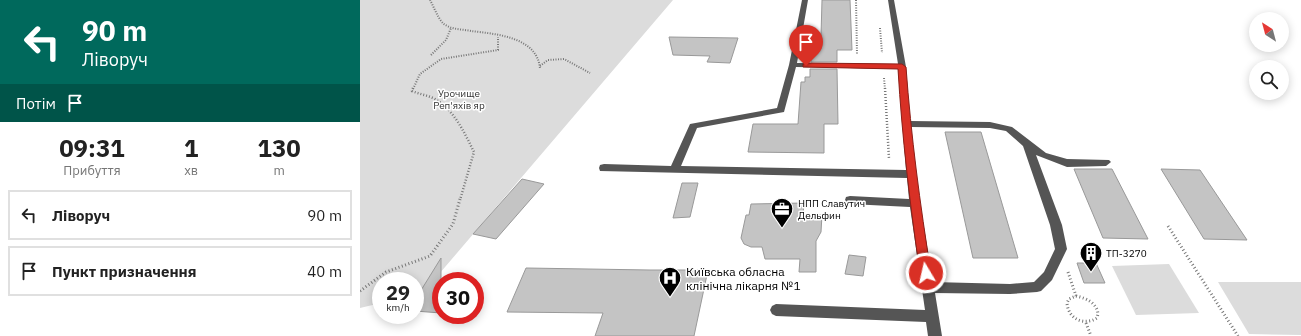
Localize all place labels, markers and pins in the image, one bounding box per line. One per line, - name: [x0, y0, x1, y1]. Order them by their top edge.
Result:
- pin: [789, 25, 823, 66]
- office icon: НПП Славутич Дельфин: [769, 196, 795, 229]
- place label: НПП Славутич Дельфин: [798, 197, 865, 222]
- building icon: ТП-3270: [1078, 240, 1104, 273]
- place label: ТП-3270: [1106, 247, 1147, 260]
- place label: Київська обласна клінічна лікарня №1: [686, 264, 801, 293]
- hospital icon: Київська обласна клінічна лікарня №1: [657, 265, 683, 298]

